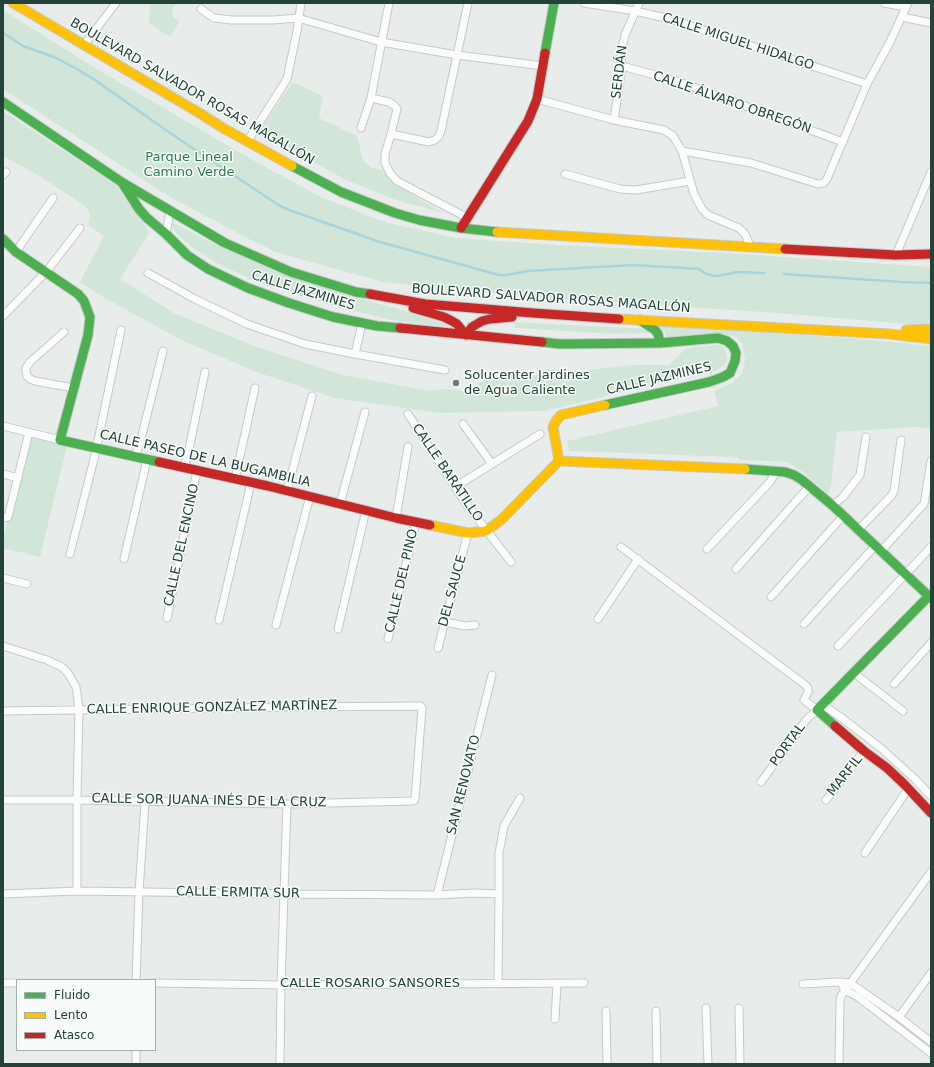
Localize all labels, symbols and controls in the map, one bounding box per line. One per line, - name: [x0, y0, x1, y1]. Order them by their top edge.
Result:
- street label: CALLE MIGUEL HIDALGO: [660, 10, 816, 74]
- street label: BOULEVARD SALVADOR ROSAS MAGALLÓN: [67, 15, 317, 169]
- street label: SERDÁN: [609, 44, 631, 100]
- street label: CALLE ÁLVARO OBREGÓN: [651, 69, 813, 137]
- park label: Parque Lineal Camino Verde: [144, 150, 234, 181]
- street label: CALLE JAZMINES: [249, 268, 357, 314]
- street label: BOULEVARD SALVADOR ROSAS MAGALLÓN: [411, 281, 691, 317]
- street label: CALLE JAZMINES: [605, 359, 713, 399]
- place label: Solucenter Jardines de Agua Caliente: [464, 368, 590, 399]
- marker: Solucenter Jardines de Agua Caliente: [451, 378, 461, 388]
- street label: CALLE BARATILLO: [408, 421, 486, 525]
- street label: CALLE PASEO DE LA BUGAMBILIA: [98, 427, 312, 491]
- street label: CALLE DEL ENCINO: [161, 482, 203, 608]
- street label: CALLE DEL PINO: [382, 528, 422, 634]
- street label: DEL SAUCE: [436, 553, 470, 629]
- street label: CALLE ENRIQUE GONZÁLEZ MARTÍNEZ: [86, 698, 338, 718]
- street label: PORTAL: [767, 721, 809, 769]
- street label: SAN RENOVATO: [444, 733, 484, 837]
- street label: MARFIL: [824, 752, 866, 800]
- street label: CALLE SOR JUANA INÉS DE LA CRUZ: [91, 791, 327, 811]
- street label: CALLE ERMITA SUR: [176, 884, 300, 902]
- street label: CALLE ROSARIO SANSORES: [280, 976, 460, 992]
- legend: [16, 979, 156, 1051]
- text: Fluido: [54, 988, 90, 1002]
- text: Lento: [54, 1008, 88, 1022]
- text: Atasco: [54, 1028, 94, 1042]

